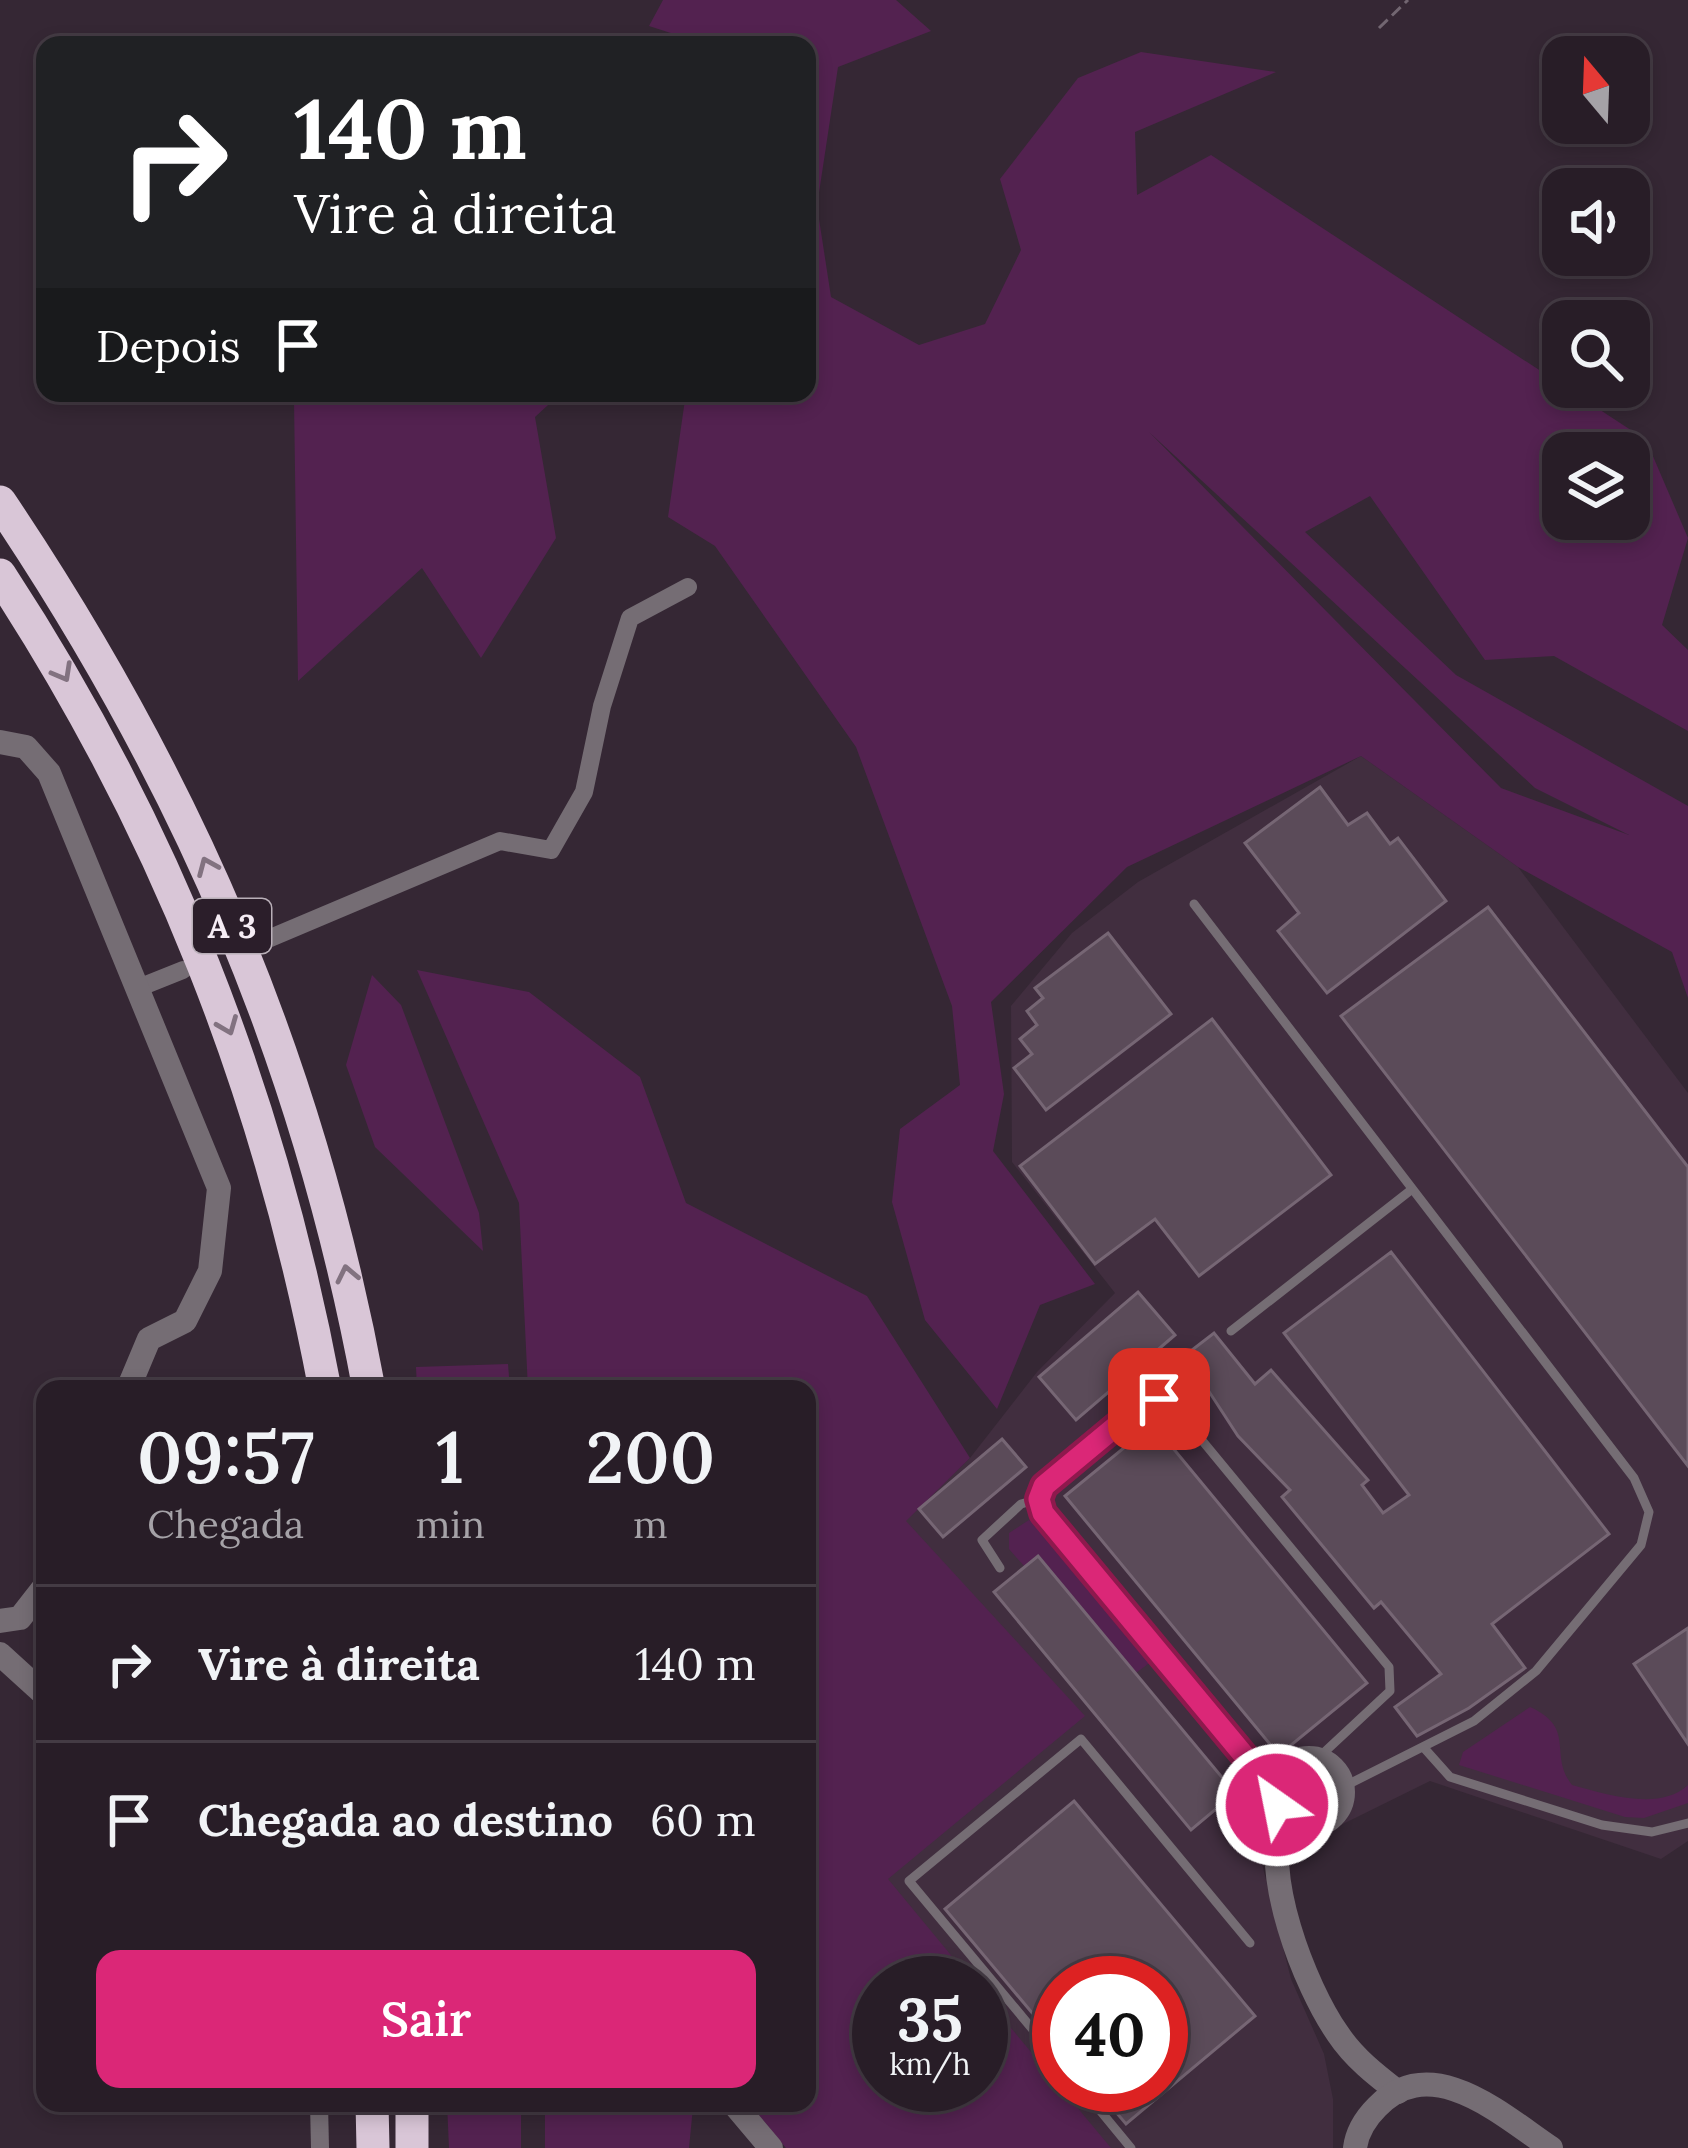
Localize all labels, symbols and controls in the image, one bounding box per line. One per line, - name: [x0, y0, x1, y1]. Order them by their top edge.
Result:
- north arrow: [1542, 36, 1650, 144]
- map controls: [1542, 36, 1650, 540]
- text: 140 m: [294, 74, 527, 182]
- icon: right: [96, 84, 252, 240]
- button: sound: [1542, 168, 1650, 276]
- text: Vire à direita: [294, 179, 617, 248]
- button: search: [1542, 300, 1650, 408]
- icon: arrive: [265, 312, 331, 378]
- text: Depois: [96, 317, 241, 374]
- button: layers: [1542, 432, 1650, 540]
- one-way arrow: [48, 661, 71, 682]
- one-way arrow: [198, 857, 222, 878]
- road number: A 3: [193, 899, 271, 953]
- one-way arrow: [214, 1014, 238, 1035]
- one-way arrow: [335, 1265, 360, 1285]
- pin: [1108, 1348, 1210, 1450]
- icon: arrive: [1126, 1366, 1192, 1432]
- text: 09:57: [137, 1411, 314, 1503]
- text: 1: [436, 1411, 464, 1503]
- text: 200: [586, 1411, 715, 1503]
- text: Chegada: [147, 1499, 304, 1549]
- text: min: [415, 1499, 485, 1549]
- text: m: [633, 1499, 668, 1549]
- icon: right: [96, 1631, 162, 1697]
- text: Vire à direita: [198, 1635, 480, 1692]
- text: 140 m: [635, 1635, 756, 1692]
- position arrow: [1214, 1742, 1340, 1868]
- icon: arrive: [96, 1787, 162, 1853]
- text: Chegada ao destino: [198, 1791, 613, 1848]
- text: 60 m: [650, 1791, 756, 1848]
- button: Sair: [96, 1950, 756, 2088]
- speed limit sign: 40: [1032, 1956, 1188, 2112]
- text: 35: [897, 1981, 963, 2057]
- text: km/h: [889, 2045, 971, 2083]

